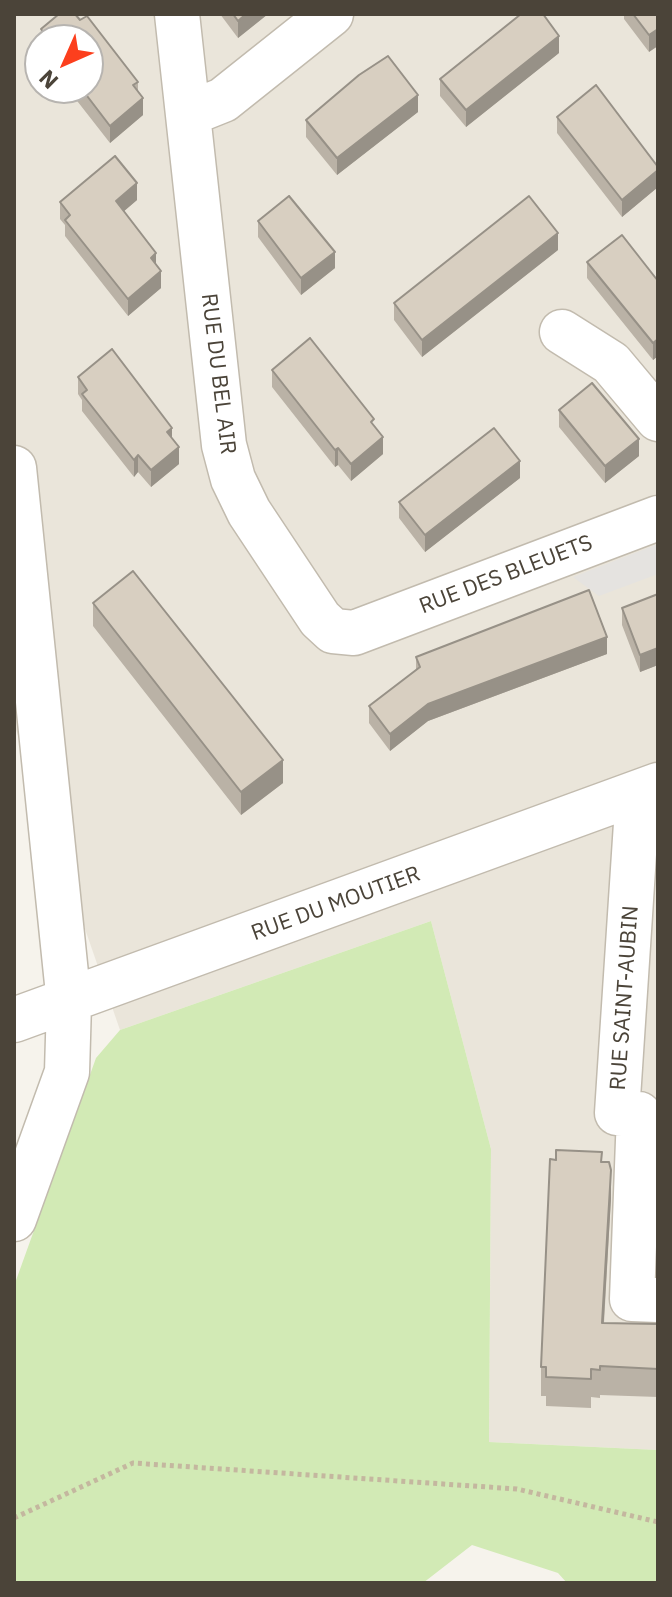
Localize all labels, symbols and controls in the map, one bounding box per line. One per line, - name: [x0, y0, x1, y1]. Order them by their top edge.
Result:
- north arrow: [24, 24, 104, 104]
- text: N: [32, 64, 64, 96]
- street label: RUE DU BEL AIR: [195, 292, 241, 456]
- street label: RUE DES BLEUETS: [416, 530, 596, 620]
- street label: RUE DU MOUTIER: [248, 861, 424, 947]
- street label: RUE SAINT-AUBIN: [605, 905, 645, 1091]

